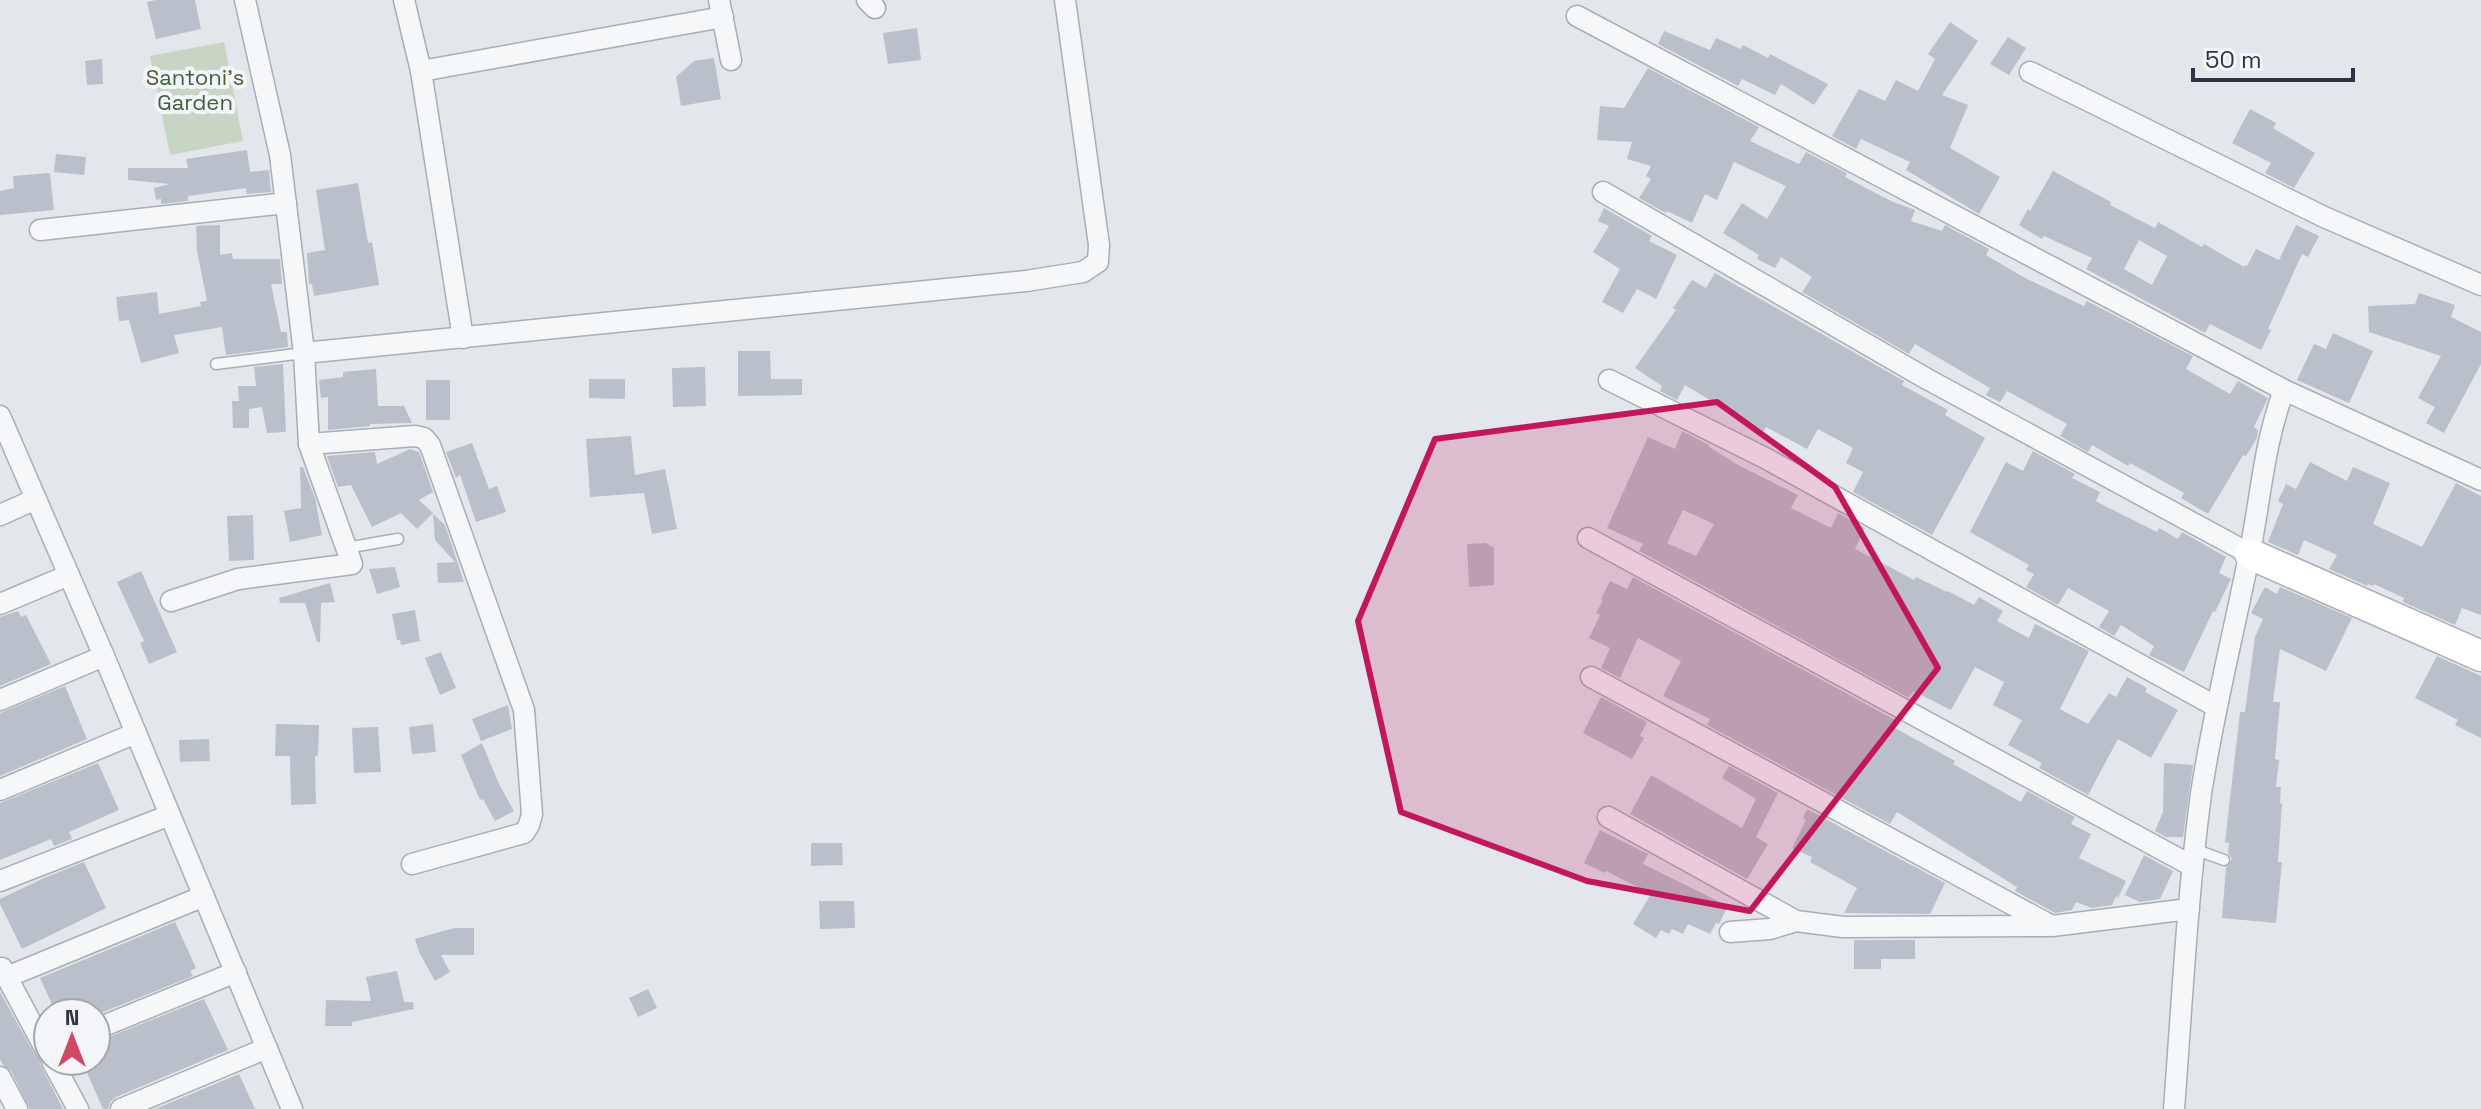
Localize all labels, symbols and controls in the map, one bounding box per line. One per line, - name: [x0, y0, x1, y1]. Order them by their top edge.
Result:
- scale bar: [2193, 32, 2353, 82]
- text: 50 m: [2205, 44, 2262, 75]
- park label: Santoni's Garden: [146, 63, 244, 116]
- north arrow: [32, 997, 112, 1077]
- text: N: [65, 1003, 79, 1031]

